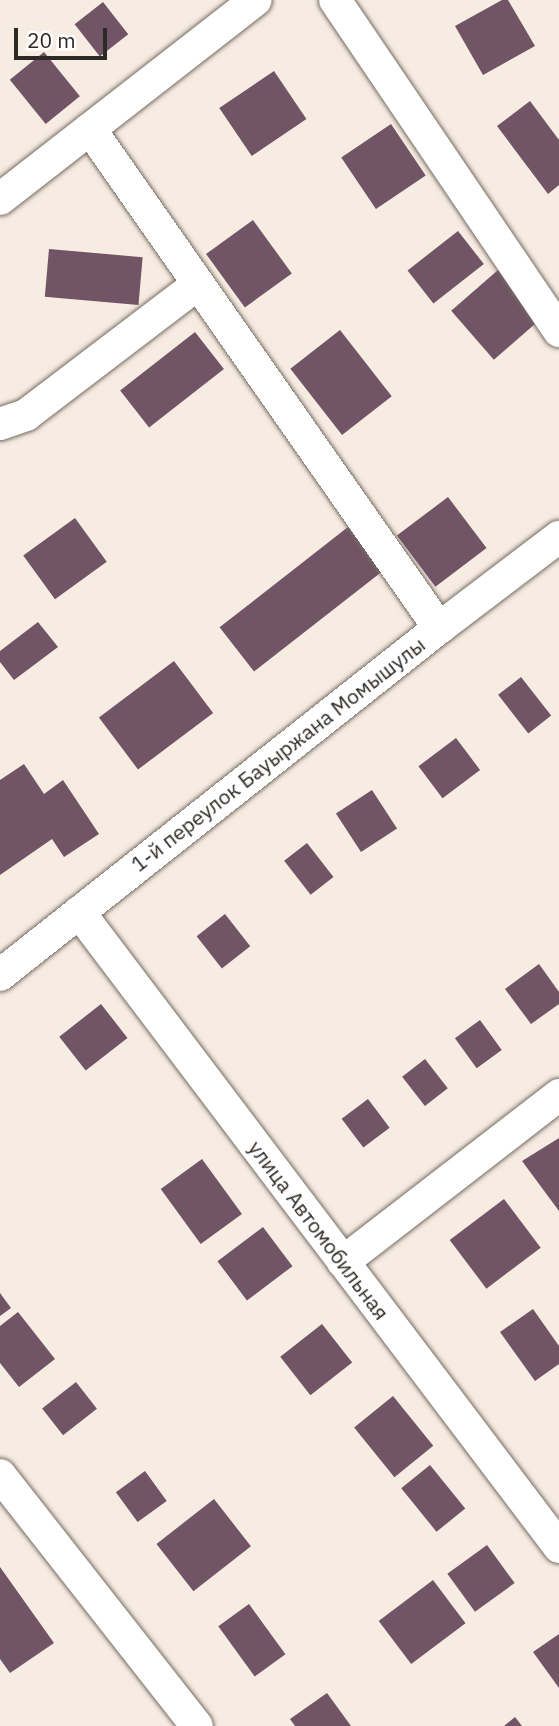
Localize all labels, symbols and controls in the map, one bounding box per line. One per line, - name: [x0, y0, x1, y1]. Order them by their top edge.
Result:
- scale bar: [18, 14, 110, 58]
- text: 20 m: [27, 26, 76, 54]
- street label: 1-й переулок Бауыржана Момышулы: [126, 631, 430, 877]
- street label: улица Автомобильная: [243, 1135, 395, 1325]

